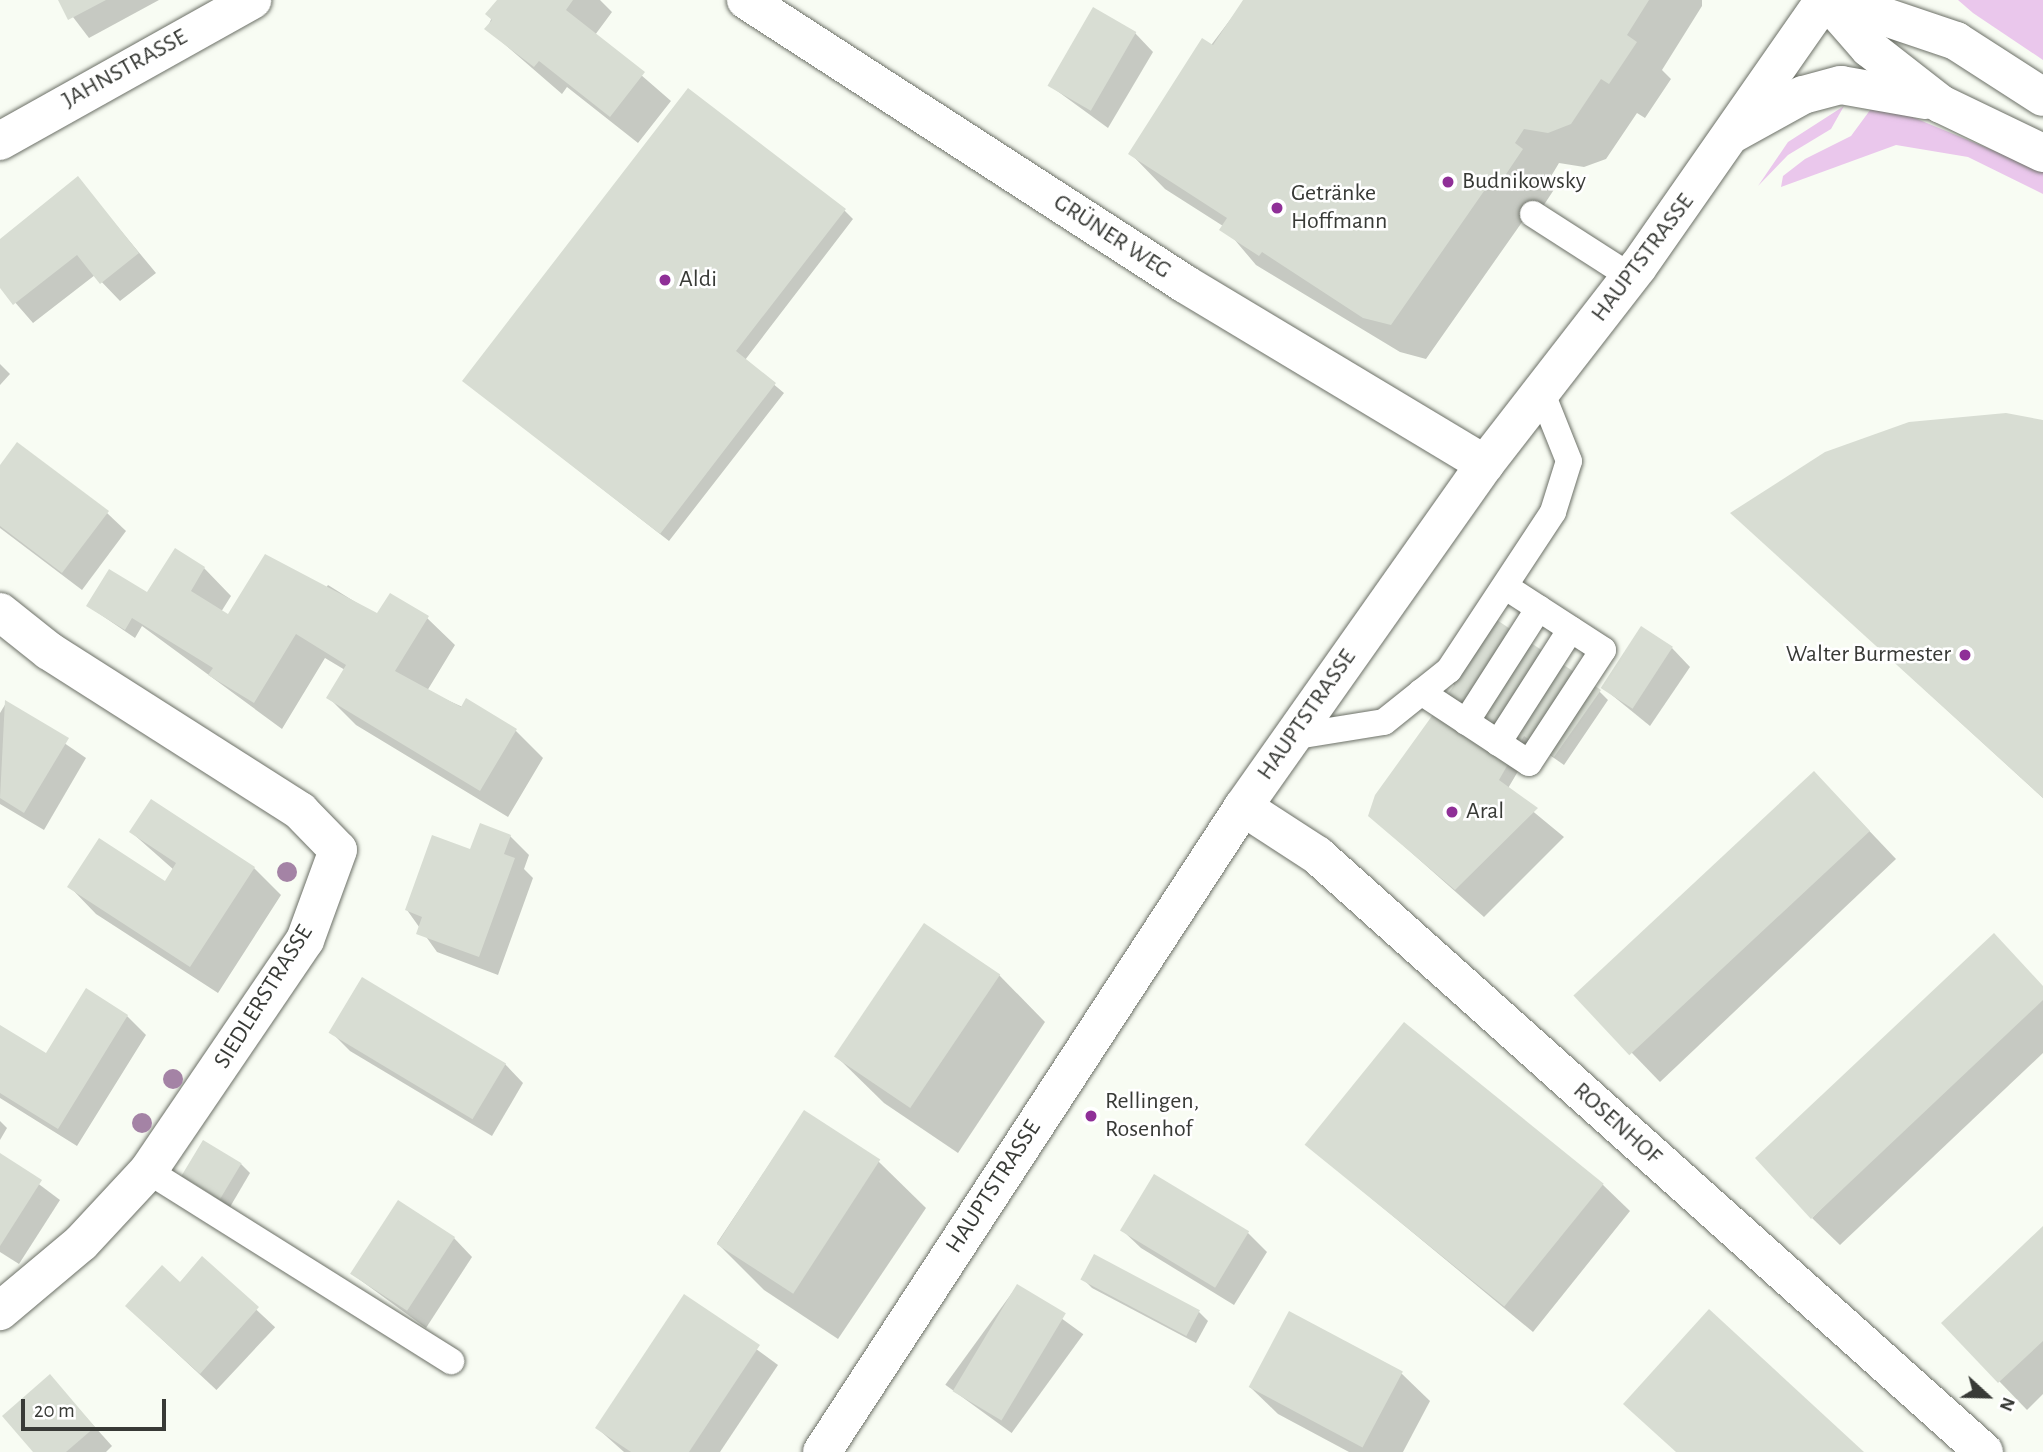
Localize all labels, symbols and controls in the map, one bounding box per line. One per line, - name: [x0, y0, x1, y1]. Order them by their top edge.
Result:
- street label: JAHNSTRASSE: [58, 23, 192, 115]
- place label: Budnikowsky: [1462, 168, 1586, 196]
- marker: Budnikowsky: [1440, 174, 1456, 190]
- place label: Getränke Hoffmann: [1291, 180, 1387, 236]
- street label: GRÜNER WEG: [1048, 188, 1176, 286]
- street label: HAUPTSTRASSE: [1586, 188, 1700, 328]
- marker: Getränke Hoffmann: [1269, 200, 1285, 216]
- place label: Aldi: [679, 266, 717, 294]
- marker: Aldi: [657, 272, 673, 288]
- place label: Walter Burmester: [1786, 641, 1951, 669]
- street label: HAUPTSTRASSE: [1251, 644, 1363, 786]
- marker: Walter Burmester: [1957, 647, 1973, 663]
- place label: Aral: [1466, 798, 1504, 826]
- marker: Aral: [1444, 804, 1460, 820]
- street label: SIEDLERSTRASSE: [208, 920, 320, 1074]
- street label: ROSENHOF: [1567, 1077, 1667, 1171]
- place label: Rellingen, Rosenhof: [1105, 1088, 1199, 1144]
- marker: Rellingen, Rosenhof: [1083, 1108, 1099, 1124]
- street label: HAUPTSTRASSE: [940, 1115, 1048, 1259]
- north arrow: [1952, 1361, 2022, 1431]
- scale bar: [24, 1386, 170, 1430]
- text: N: [1996, 1394, 2018, 1414]
- text: 20 m: [34, 1400, 75, 1421]

